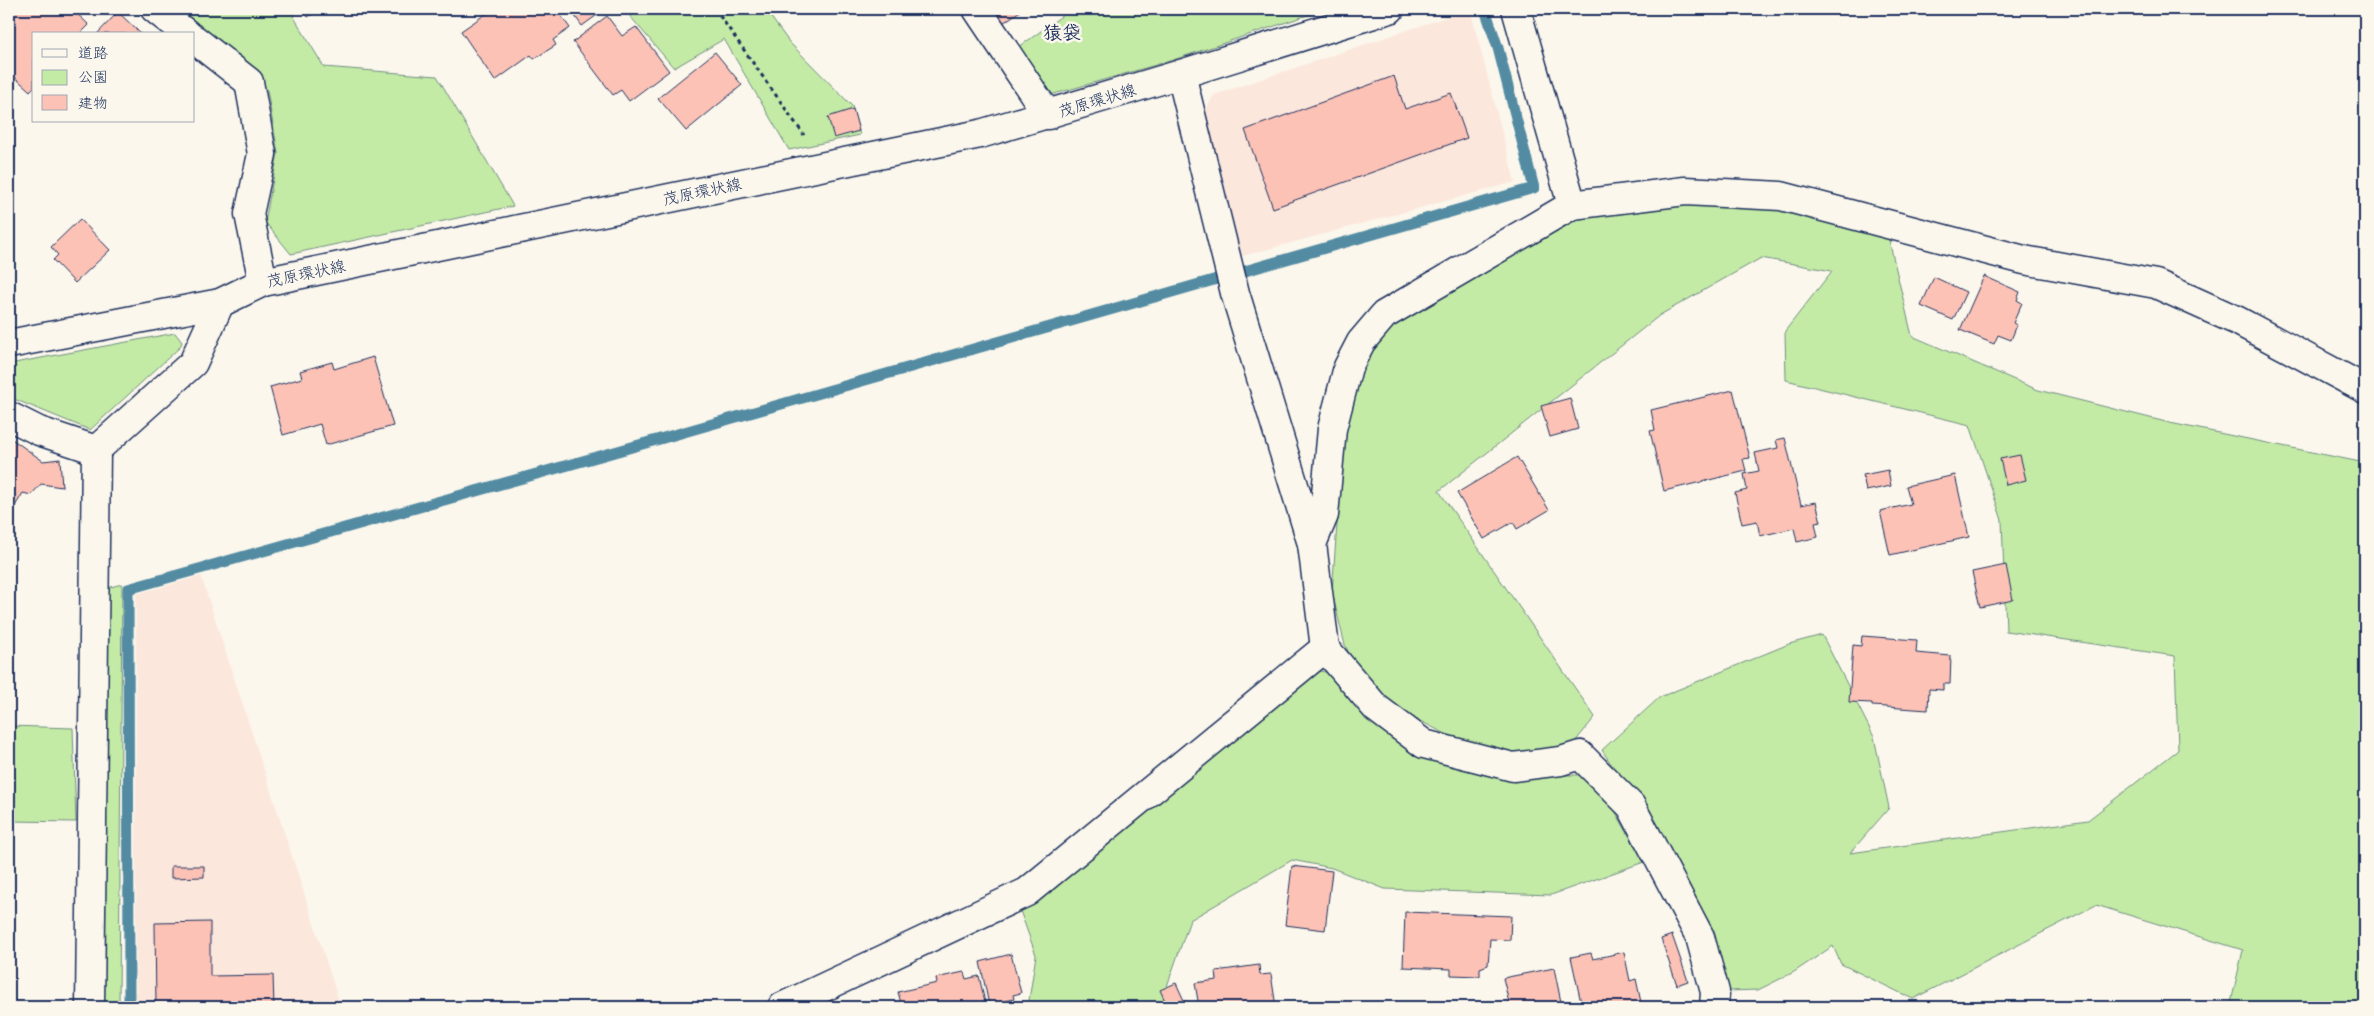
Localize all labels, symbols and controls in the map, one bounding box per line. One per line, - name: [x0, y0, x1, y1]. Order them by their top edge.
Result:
- district label: 猿袋: [1043, 19, 1081, 45]
- legend: [32, 32, 195, 122]
- text: 道路: [78, 42, 108, 63]
- text: 公園: [78, 66, 108, 87]
- street label: 茂原環状線: [1056, 78, 1138, 122]
- text: 建物: [78, 92, 108, 113]
- street label: 茂原環状線: [661, 172, 743, 210]
- street label: 茂原環状線: [265, 254, 347, 292]

